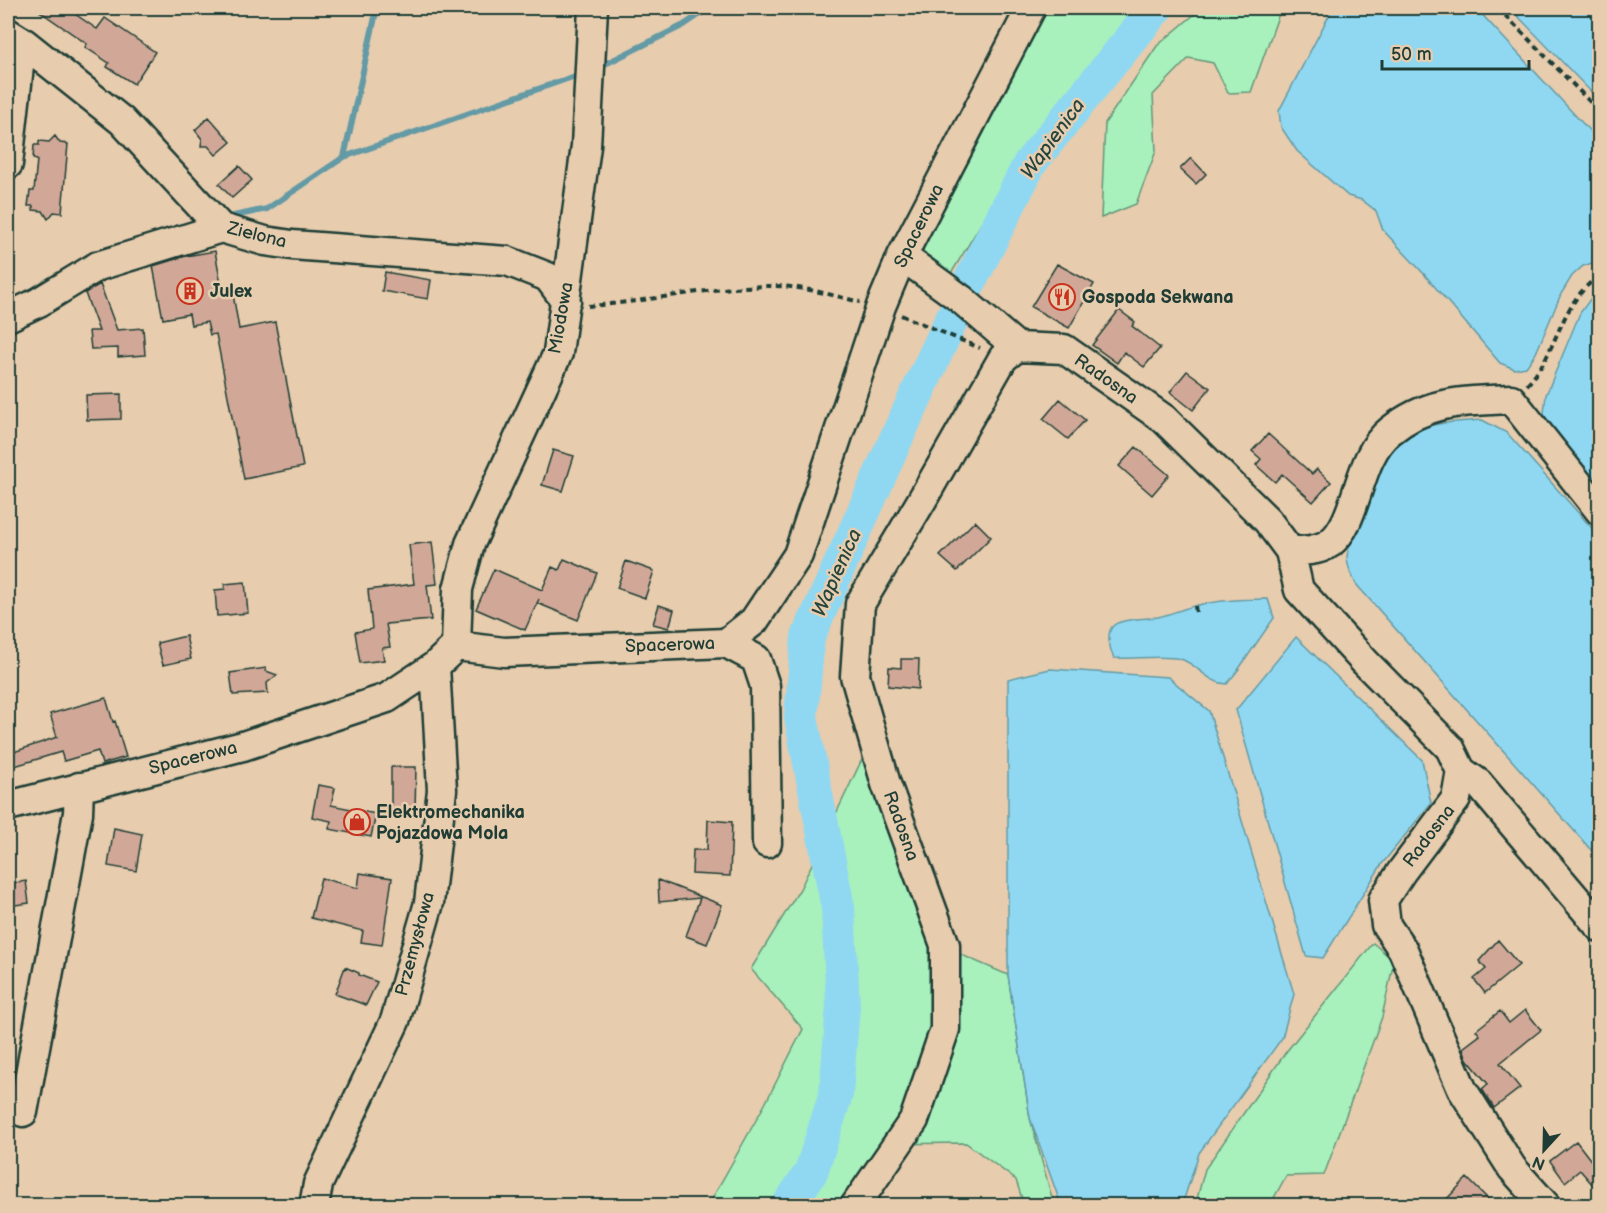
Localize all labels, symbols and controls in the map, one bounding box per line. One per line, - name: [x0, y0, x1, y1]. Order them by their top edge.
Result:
- scale bar: [1382, 33, 1529, 71]
- text: 50 m: [1391, 44, 1432, 65]
- water label: Wapienica: [1016, 94, 1090, 184]
- street label: Spacerowa: [890, 181, 948, 271]
- street label: Zielona: [224, 217, 289, 252]
- building icon: Julex: [175, 276, 205, 306]
- street label: Miodowa: [544, 280, 578, 356]
- place label: Julex: [210, 281, 252, 302]
- restaurant icon: Gospoda Sekwana: [1047, 282, 1077, 312]
- place label: Gospoda Sekwana: [1082, 287, 1234, 308]
- street label: Radosna: [1070, 350, 1142, 408]
- water label: Wapienica: [807, 525, 867, 621]
- street label: Spacerowa: [625, 633, 715, 657]
- street label: Spacerowa: [147, 737, 239, 779]
- street label: Radosna: [879, 788, 923, 864]
- street label: Radosna: [1399, 801, 1459, 871]
- place label: Elektromechanika Pojazdowa Mola: [376, 802, 525, 844]
- shop icon: Elektromechanika Pojazdowa Mola: [342, 807, 372, 837]
- street label: Przemysłowa: [391, 890, 439, 998]
- north arrow: [1514, 1120, 1574, 1180]
- text: N: [1530, 1151, 1548, 1174]

